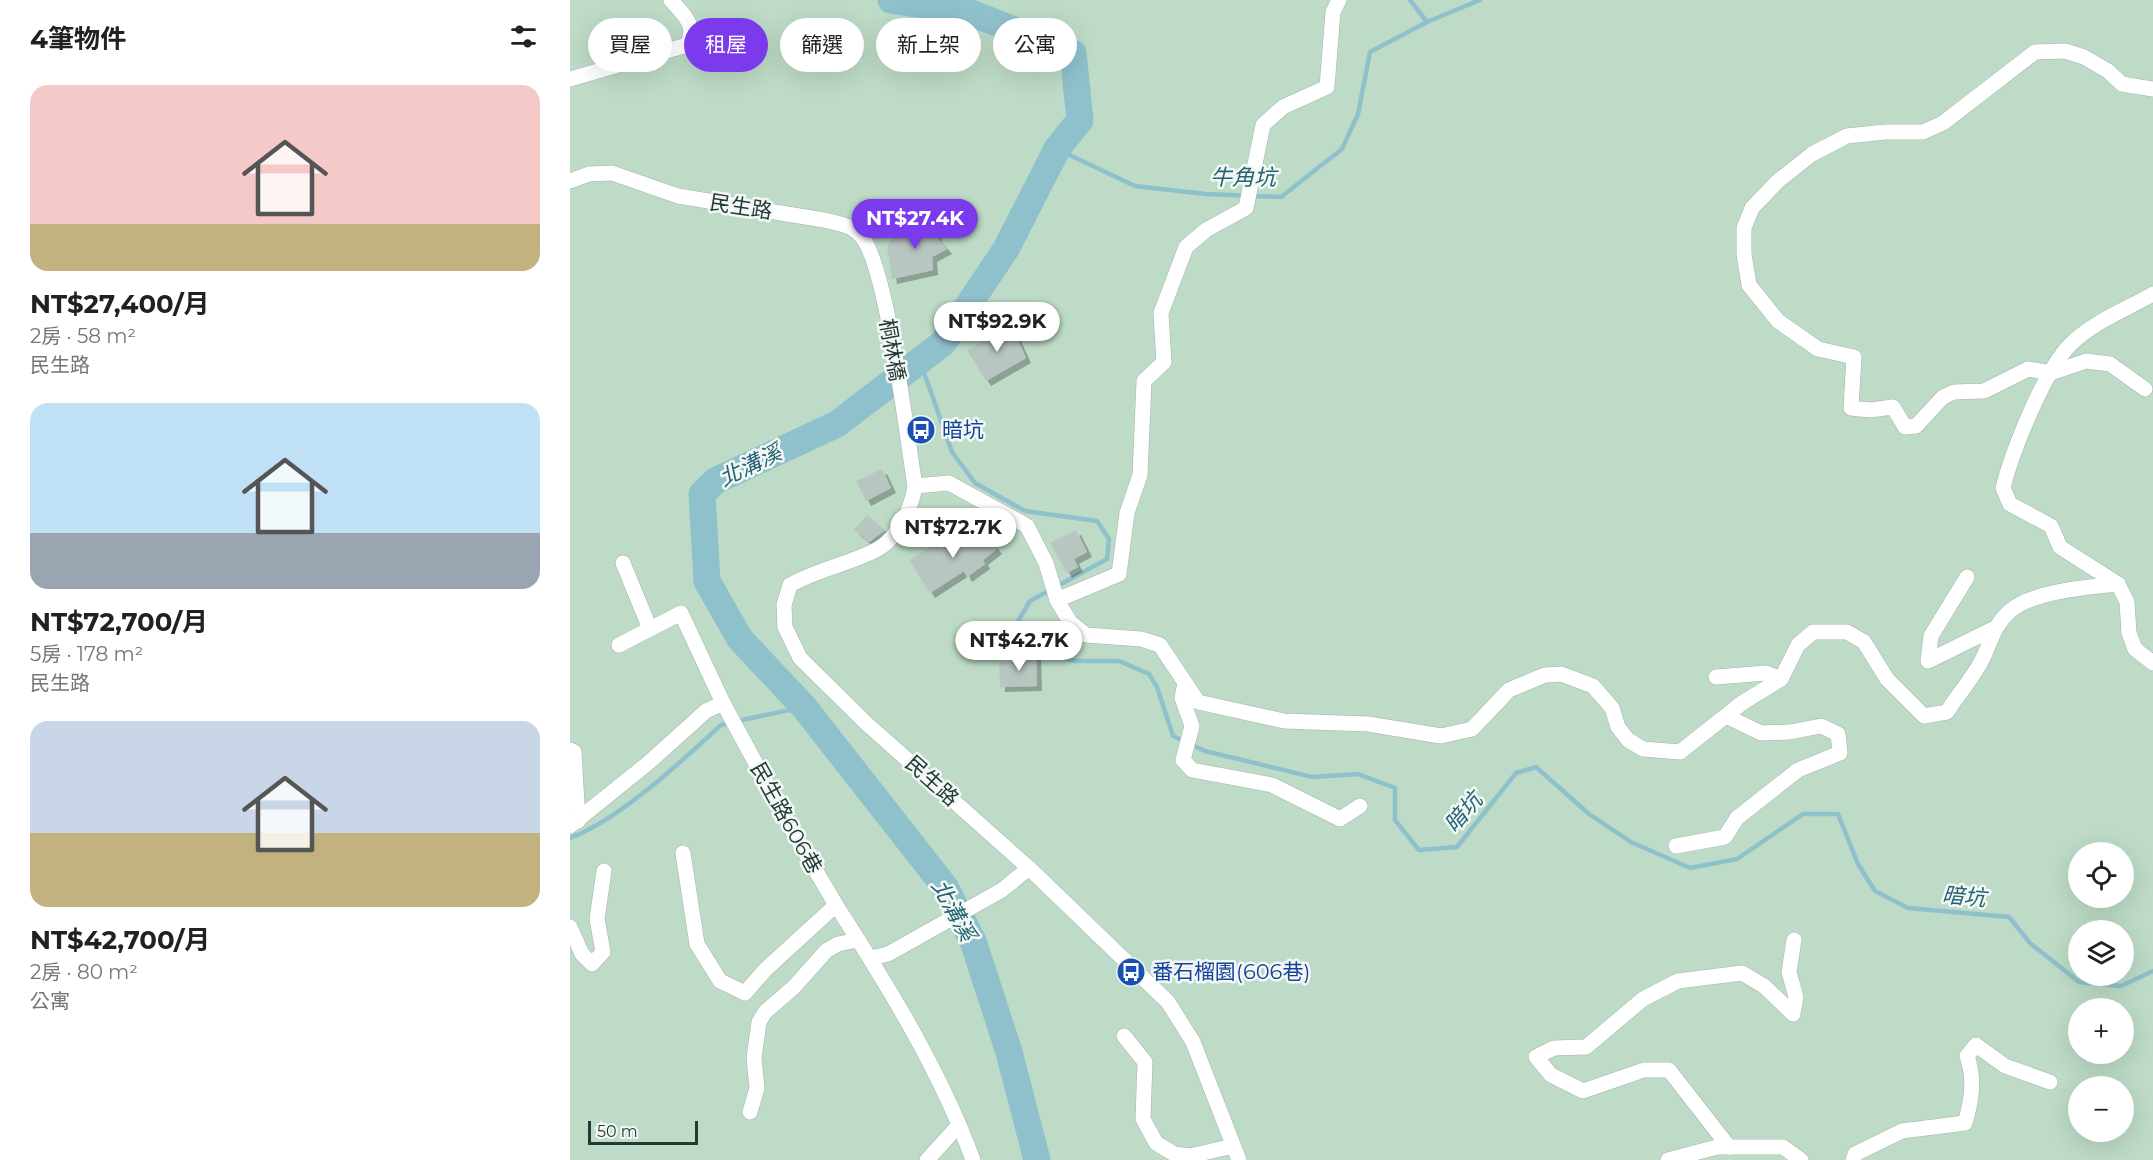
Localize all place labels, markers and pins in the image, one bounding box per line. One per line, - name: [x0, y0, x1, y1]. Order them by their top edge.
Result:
- pin: NT$27.4K: [853, 199, 977, 250]
- pin: NT$92.9K: [935, 302, 1059, 353]
- bus stop icon: 暗坑: [905, 414, 937, 446]
- place label: 暗坑: [942, 417, 984, 442]
- pin: NT$72.7K: [891, 508, 1015, 559]
- pin: NT$42.7K: [957, 621, 1081, 672]
- bus stop icon: 番石榴園(606巷): [1115, 956, 1147, 988]
- place label: 番石榴園(606巷): [1152, 959, 1310, 984]

